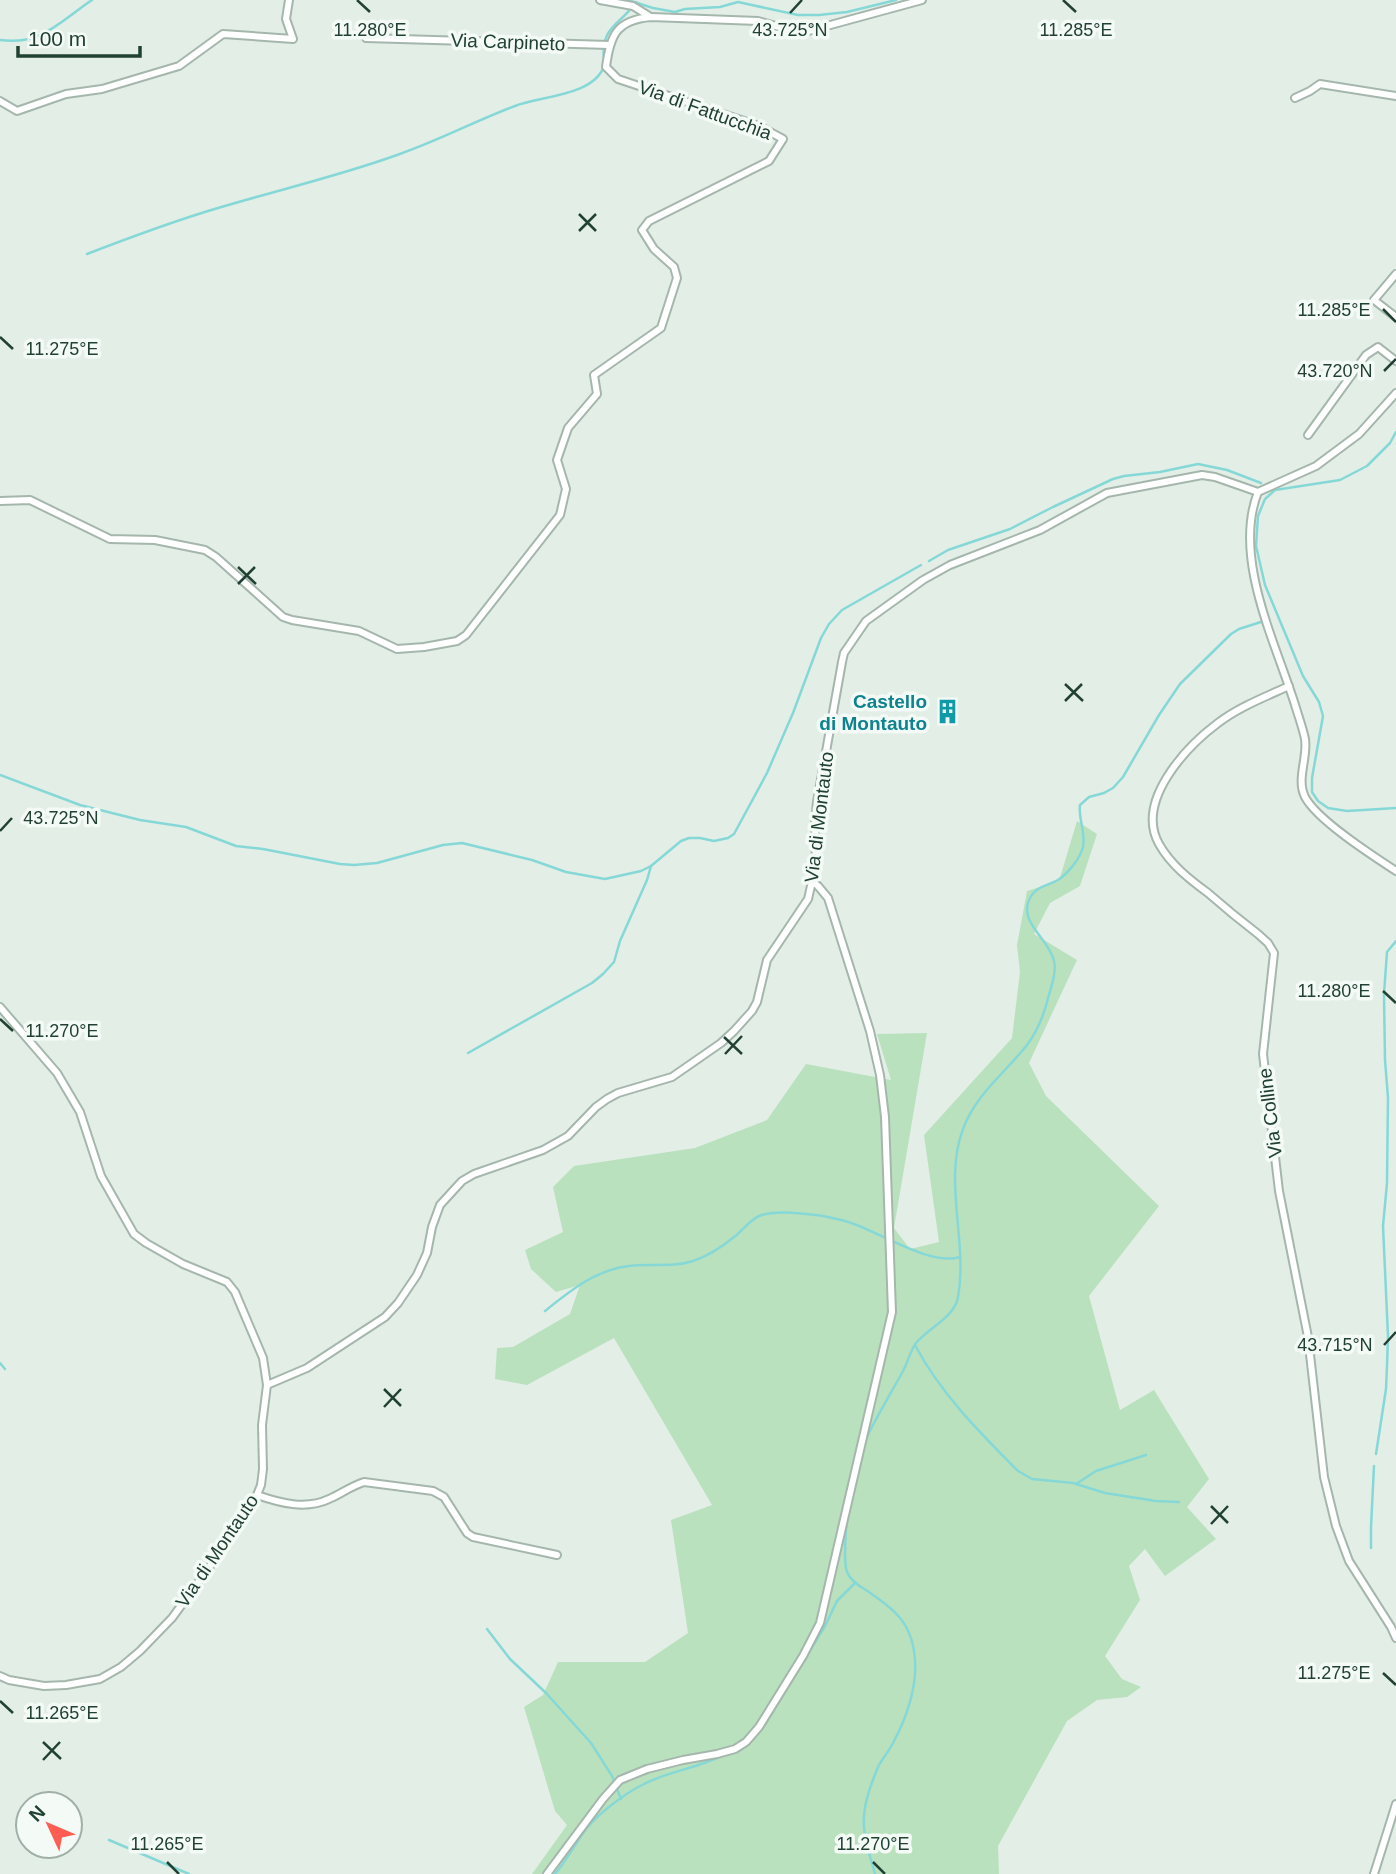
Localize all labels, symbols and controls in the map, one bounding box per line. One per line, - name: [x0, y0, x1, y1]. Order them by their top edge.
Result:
- scale bar: [18, 14, 140, 58]
- text: 11.280°E: [334, 20, 406, 40]
- text: 43.725°N: [752, 20, 828, 40]
- text: 11.285°E: [1040, 20, 1112, 40]
- text: 100 m: [28, 27, 86, 50]
- street label: Via Carpineto: [450, 30, 566, 54]
- street label: Via di Fattucchia: [636, 76, 775, 144]
- text: 11.285°E: [1298, 300, 1370, 320]
- text: 11.275°E: [26, 339, 98, 359]
- text: 43.720°N: [1297, 361, 1373, 381]
- place label: Castello di Montauto: [819, 691, 927, 734]
- building icon: Castello di Montauto: [933, 698, 961, 726]
- street label: Via di Montauto: [801, 750, 837, 884]
- text: 43.725°N: [23, 808, 99, 828]
- text: 11.280°E: [1298, 981, 1370, 1001]
- text: 11.270°E: [26, 1021, 98, 1041]
- street label: Via Colline: [1254, 1067, 1286, 1159]
- text: 43.715°N: [1297, 1335, 1373, 1355]
- street label: Via di Montauto: [171, 1491, 263, 1611]
- text: 11.275°E: [1298, 1663, 1370, 1683]
- text: 11.265°E: [26, 1703, 98, 1723]
- north arrow: [14, 1790, 84, 1860]
- text: N: [25, 1801, 49, 1826]
- text: 11.265°E: [131, 1834, 203, 1854]
- text: 11.270°E: [837, 1834, 909, 1854]

